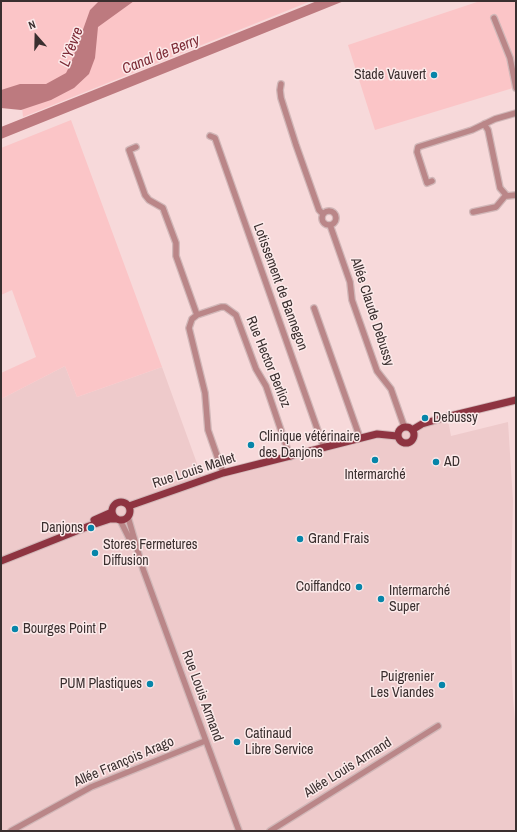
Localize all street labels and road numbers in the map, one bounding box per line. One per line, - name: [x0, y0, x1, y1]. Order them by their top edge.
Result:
- street label: Lotissement de Bannegon: [249, 221, 311, 353]
- street label: Allée Claude Debussy: [347, 256, 397, 368]
- street label: Rue Hector Berlioz: [242, 314, 294, 410]
- street label: Rue Louis Mallet: [150, 450, 238, 492]
- street label: Rue Louis Armand: [178, 648, 226, 744]
- street label: Allée François Arago: [71, 733, 177, 791]
- street label: Allée Louis Armand: [301, 734, 395, 802]

